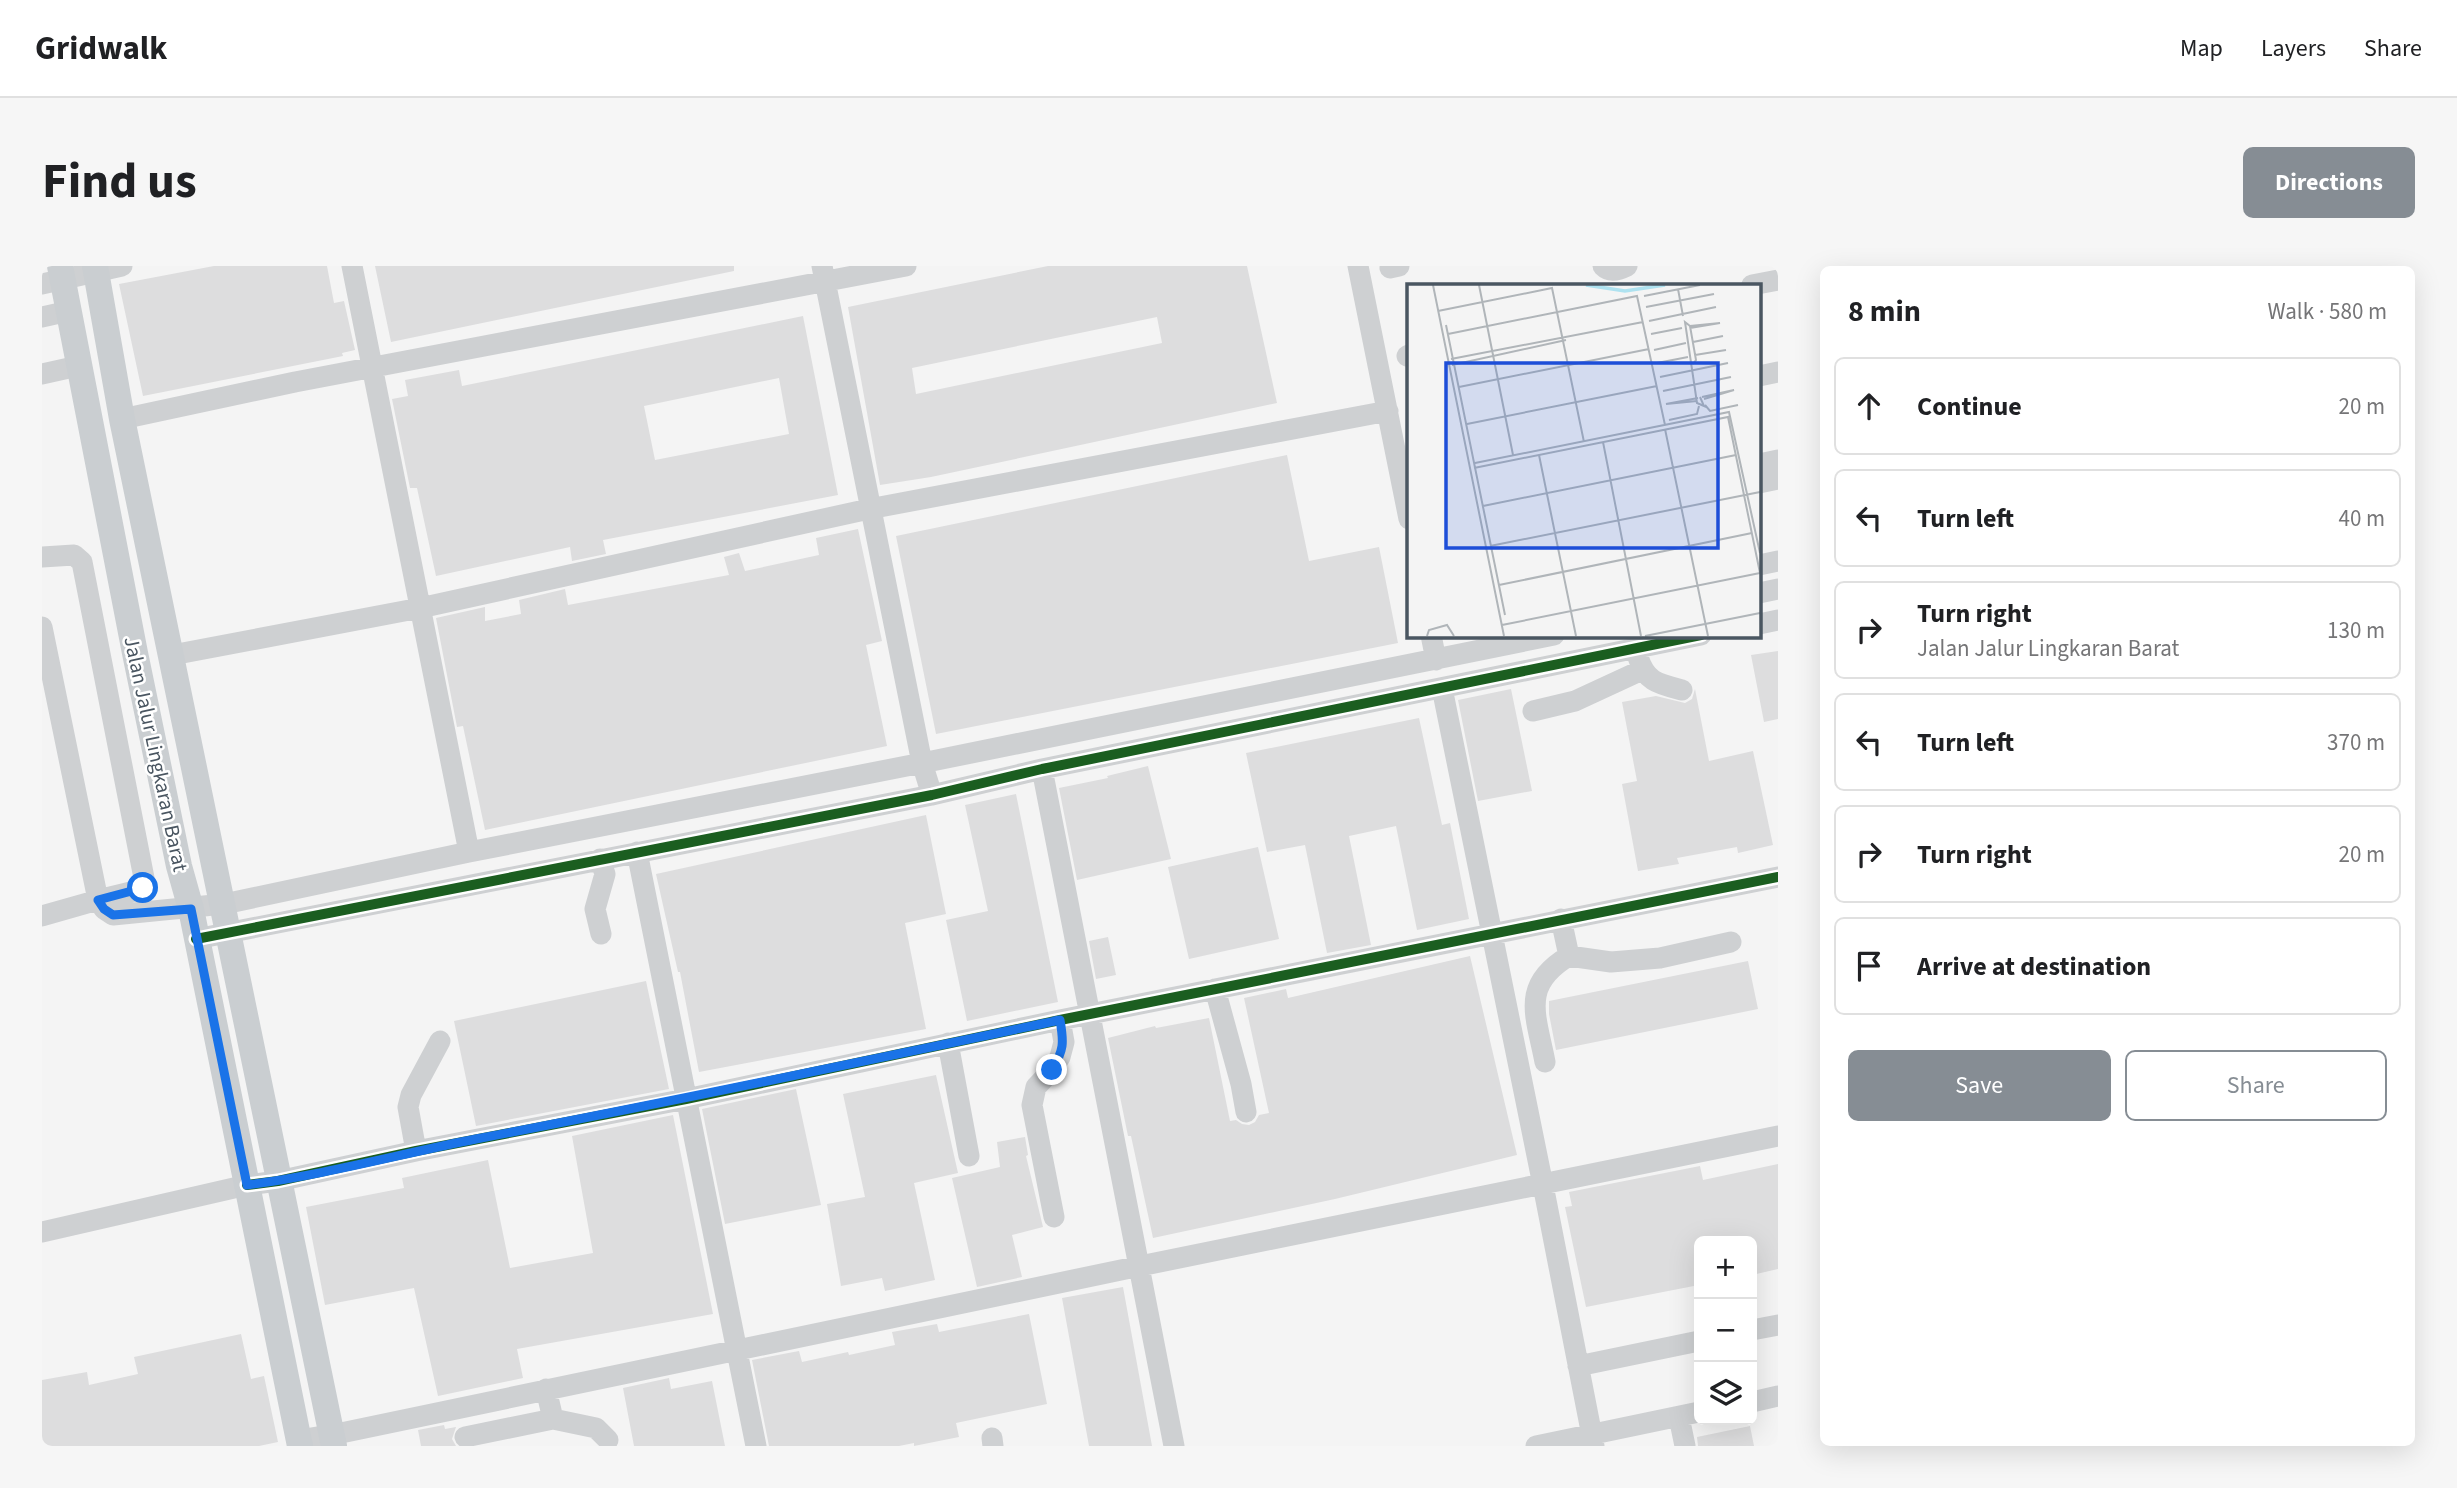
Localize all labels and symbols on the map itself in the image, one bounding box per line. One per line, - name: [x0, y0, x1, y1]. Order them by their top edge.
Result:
- inset map: [1407, 284, 1760, 637]
- street label: Jalan Jalur Lingkaran Barat: [116, 634, 196, 874]
- route start: [127, 872, 158, 903]
- route end: [1036, 1054, 1067, 1085]

